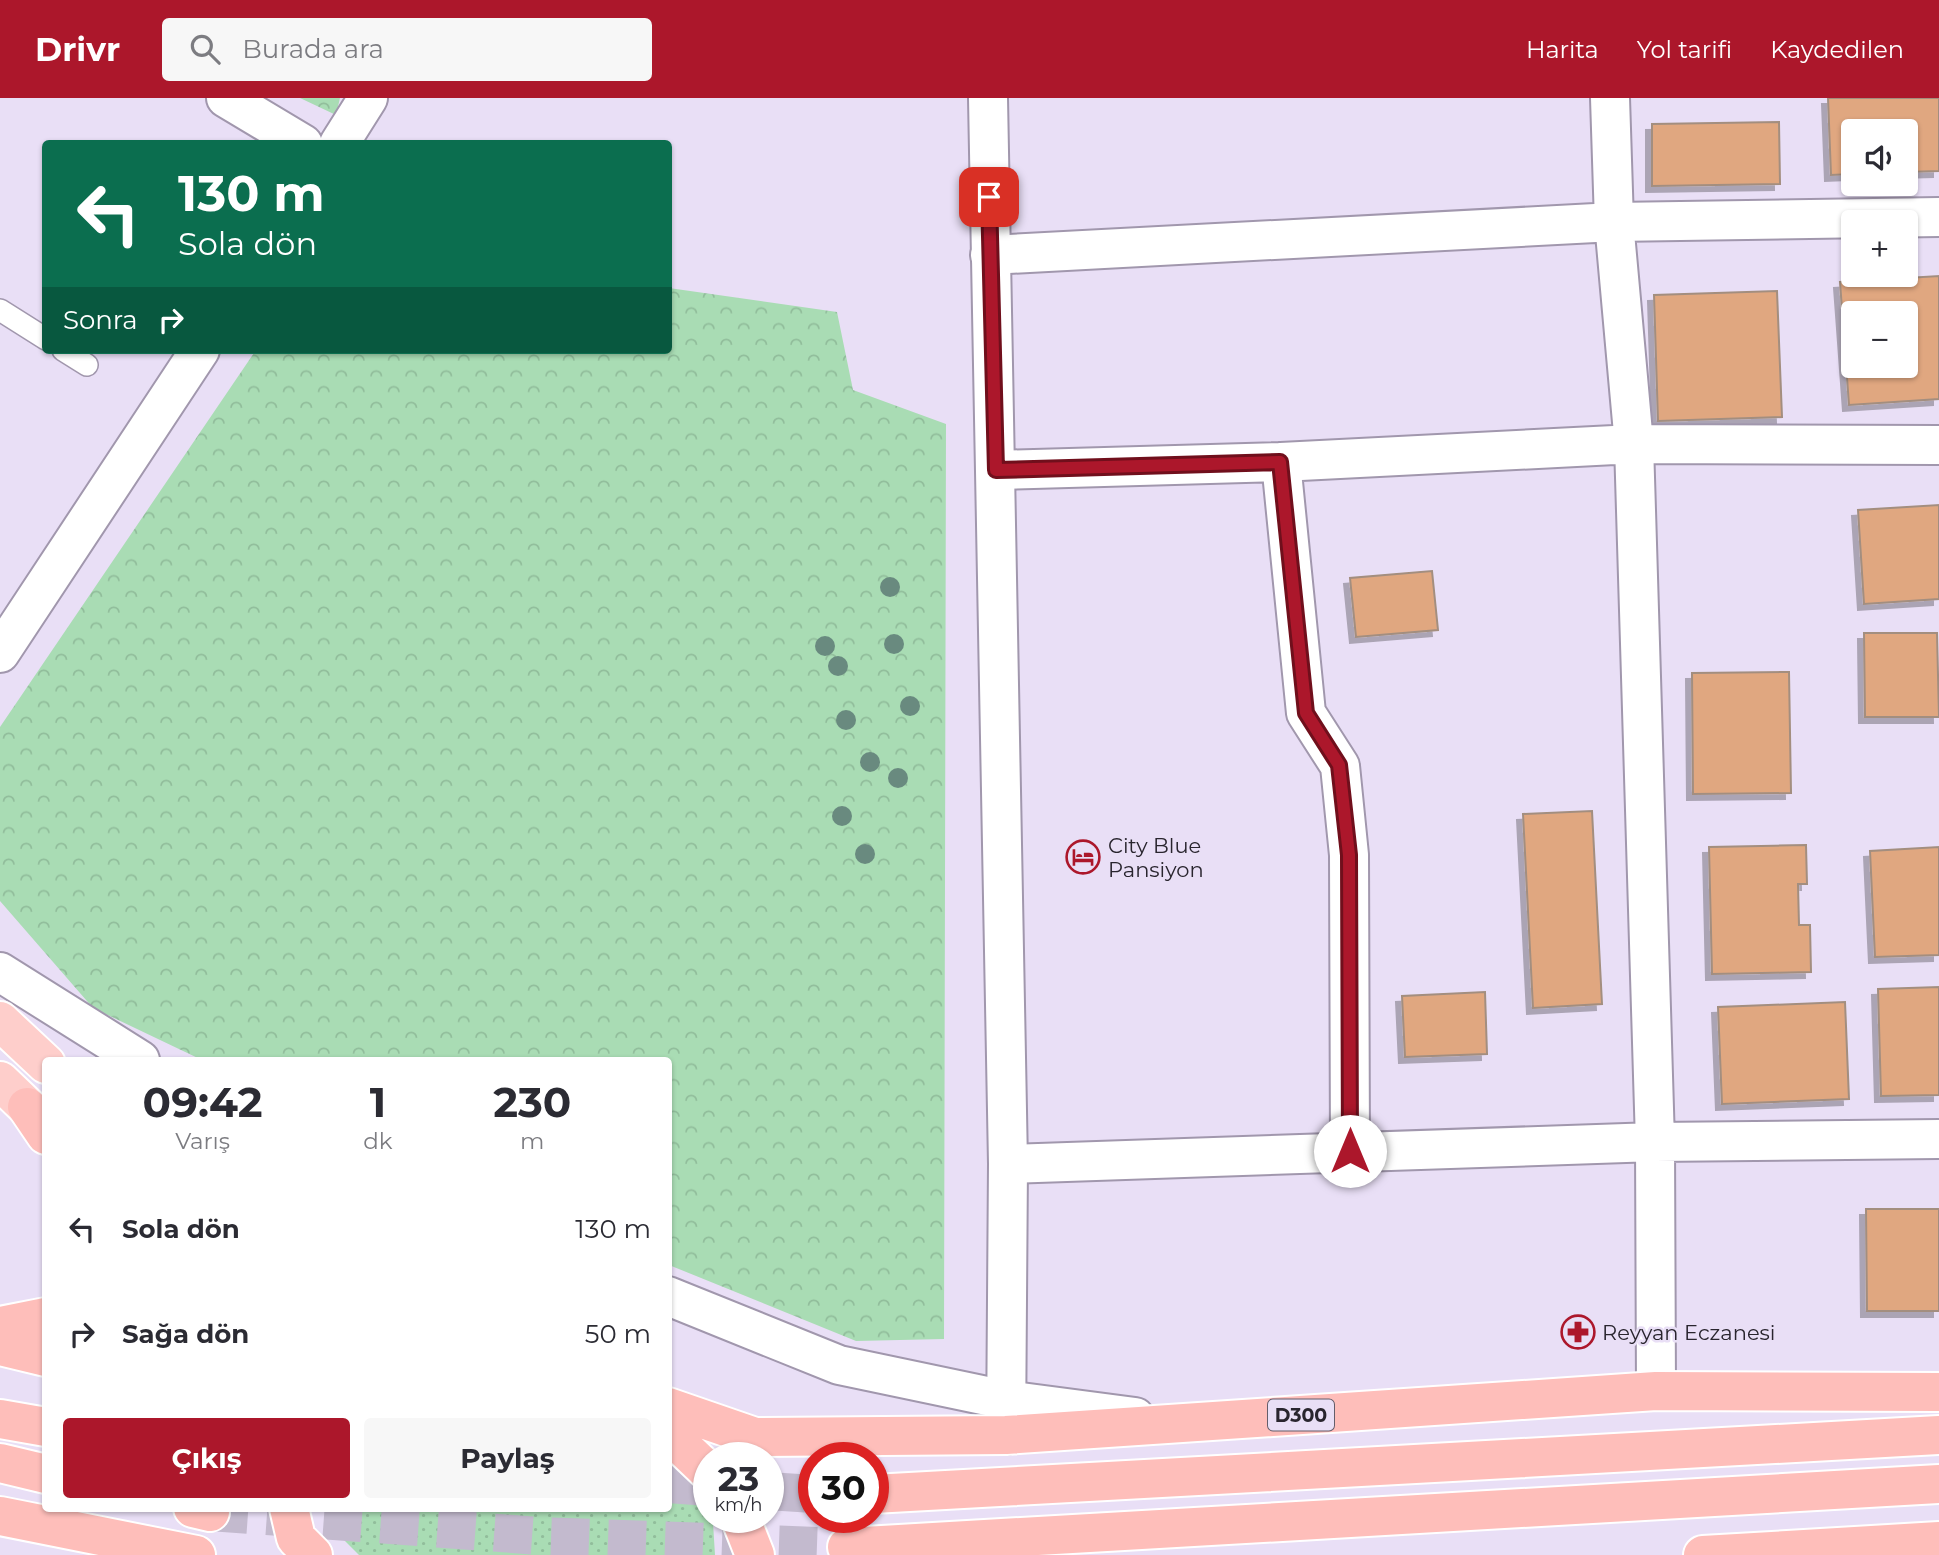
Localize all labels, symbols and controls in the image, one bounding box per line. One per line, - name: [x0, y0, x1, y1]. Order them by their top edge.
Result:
- search box: [162, 18, 652, 81]
- text: Drivr: [35, 29, 120, 69]
- icon: search: [186, 30, 224, 68]
- text: Burada ara: [242, 33, 384, 65]
- text: Harita: [1526, 35, 1599, 64]
- text: Yol tarifi: [1637, 35, 1732, 64]
- text: Kaydedilen: [1770, 35, 1904, 64]
- map controls: [1841, 119, 1918, 378]
- button: sound: [1841, 119, 1918, 196]
- text: 130 m: [178, 164, 325, 223]
- pin: [959, 167, 1019, 227]
- icon: left: [63, 168, 154, 259]
- icon: arrive: [970, 178, 1008, 216]
- button: +: [1841, 210, 1918, 287]
- text: Sola dön: [178, 224, 317, 263]
- icon: right: [152, 301, 190, 339]
- button: −: [1841, 301, 1918, 378]
- text: Sonra: [63, 304, 138, 336]
- place label: City Blue Pansiyon: [1108, 833, 1204, 882]
- hotel icon: City Blue Pansiyon: [1064, 838, 1102, 876]
- text: 09:42: [143, 1076, 263, 1128]
- text: 1: [370, 1076, 386, 1128]
- text: 230: [493, 1076, 571, 1128]
- position arrow: [1313, 1114, 1387, 1188]
- text: Varış: [175, 1127, 230, 1155]
- text: dk: [363, 1127, 393, 1155]
- text: m: [520, 1127, 544, 1155]
- icon: left: [63, 1210, 101, 1248]
- text: Sola dön: [122, 1213, 240, 1245]
- text: 130 m: [575, 1213, 651, 1245]
- pharmacy icon: Reyyan Eczanesi: [1559, 1313, 1597, 1351]
- icon: right: [63, 1315, 101, 1353]
- text: Sağa dön: [122, 1318, 249, 1350]
- text: 50 m: [585, 1318, 651, 1350]
- place label: Reyyan Eczanesi: [1602, 1320, 1776, 1345]
- road number: D300: [1268, 1400, 1334, 1430]
- button: Çıkış: [63, 1418, 350, 1498]
- button: Paylaş: [364, 1418, 651, 1498]
- speed limit sign: 30: [798, 1442, 889, 1533]
- text: 23: [718, 1457, 759, 1500]
- text: km/h: [714, 1494, 763, 1516]

